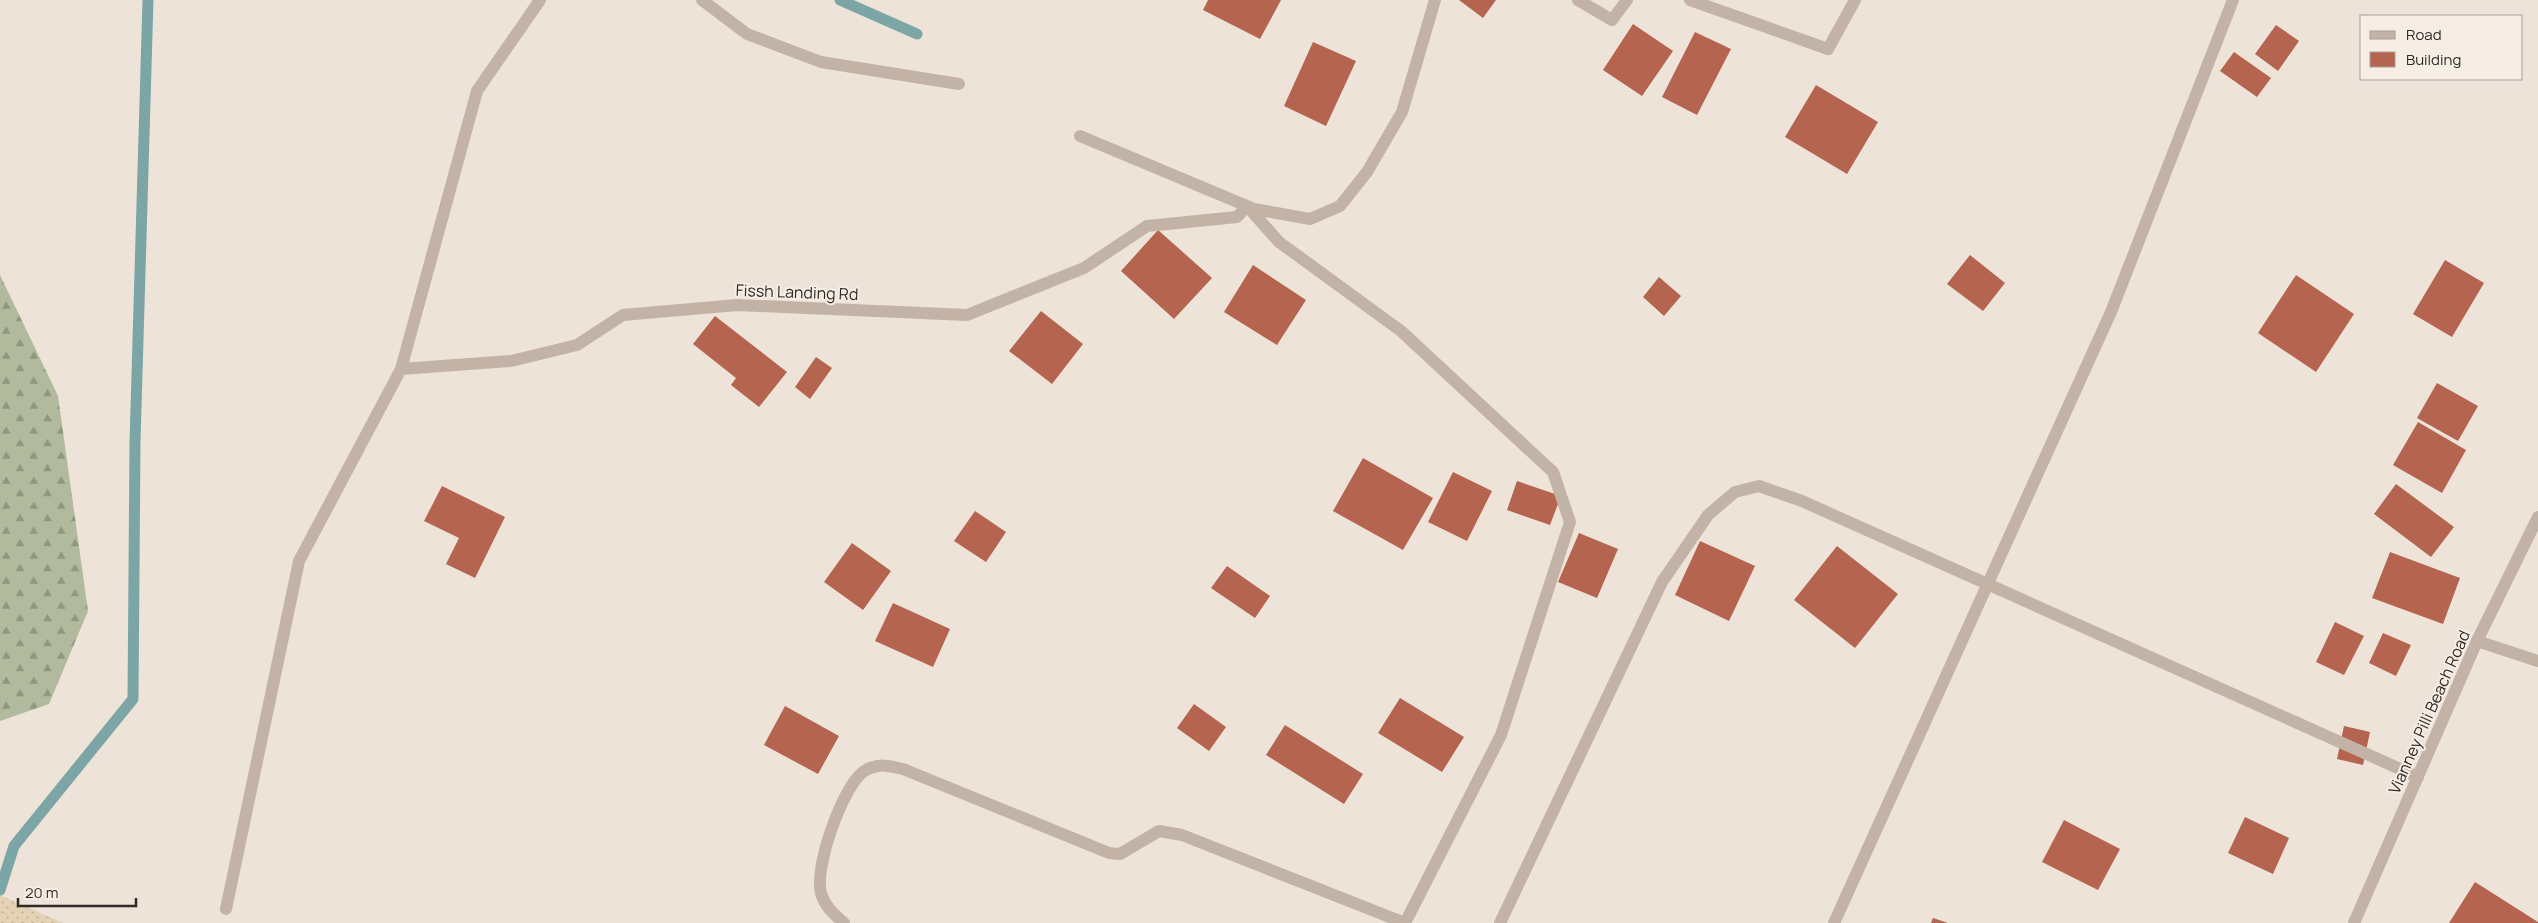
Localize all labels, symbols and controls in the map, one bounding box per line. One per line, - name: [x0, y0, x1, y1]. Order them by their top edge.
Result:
- legend: [2360, 15, 2523, 80]
- text: Road: [2406, 24, 2442, 45]
- text: Building: [2406, 49, 2461, 70]
- street label: Fissh Landing Rd: [735, 279, 859, 305]
- street label: Vianney Pilli Beach Road: [2383, 627, 2475, 797]
- scale bar: [18, 876, 135, 908]
- text: 20 m: [25, 882, 58, 903]

